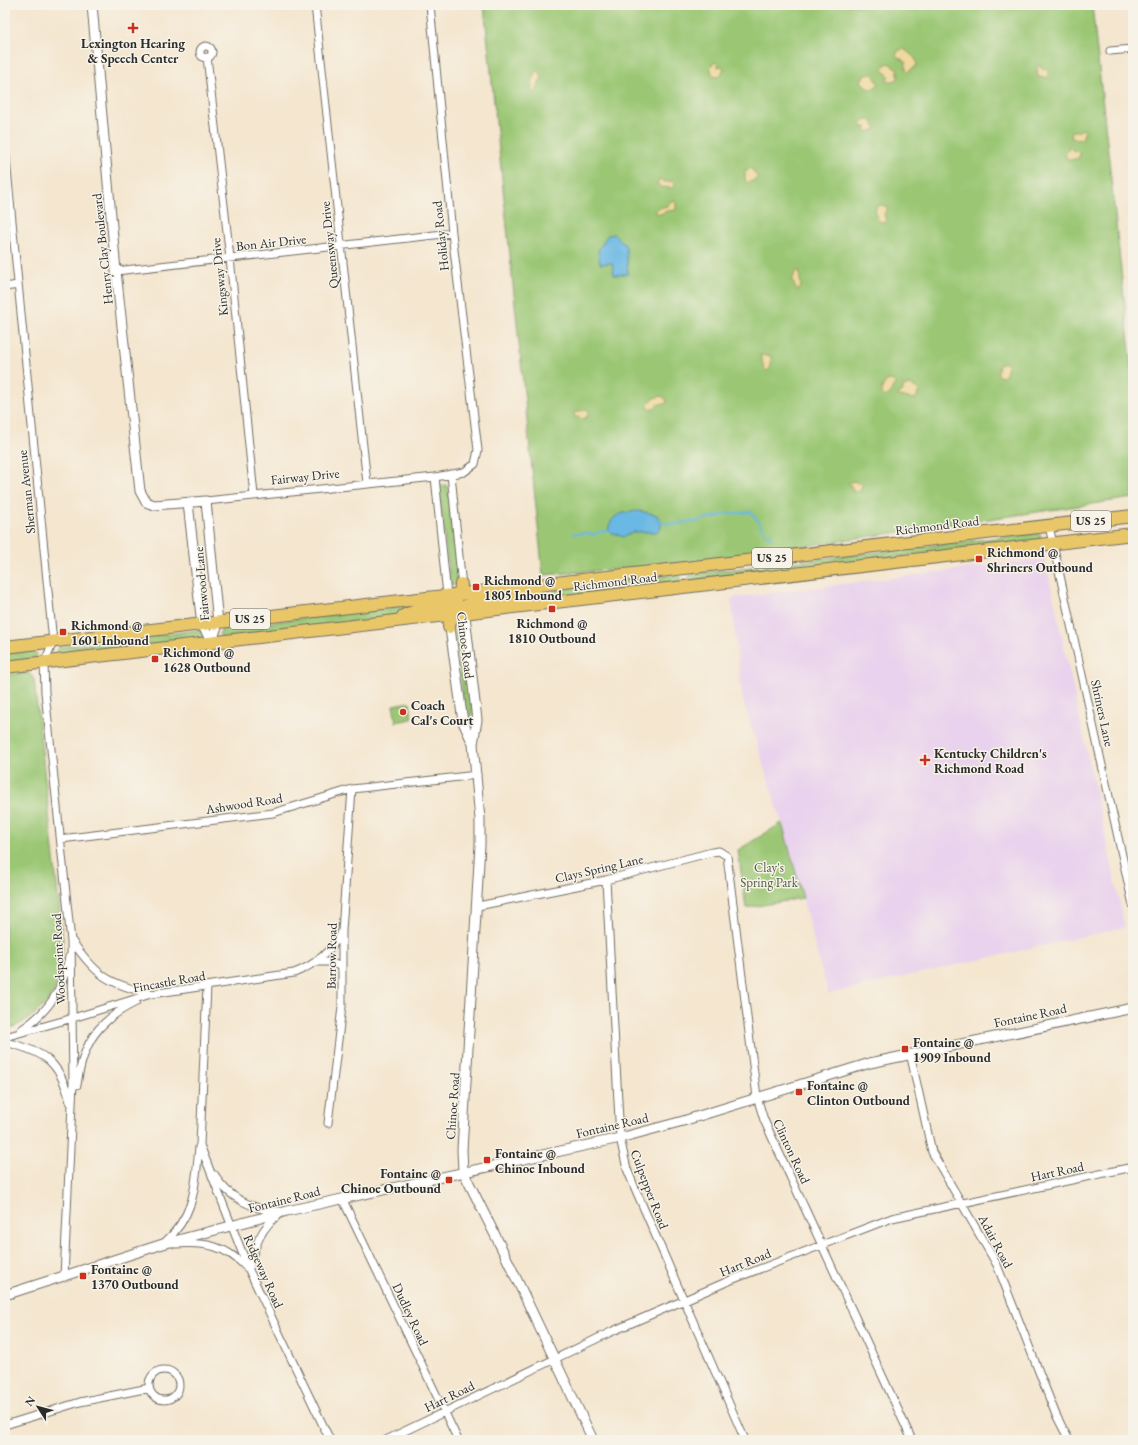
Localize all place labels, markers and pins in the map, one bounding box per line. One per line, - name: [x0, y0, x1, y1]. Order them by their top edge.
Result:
- marker: Lexington Hearing & Speech Center: [127, 22, 139, 34]
- place label: Lexington Hearing & Speech Center: [81, 35, 185, 67]
- place label: Richmond @ Shriners Outbound: [987, 544, 1094, 576]
- marker: Richmond @ Shriners Outbound: [974, 554, 984, 564]
- place label: Richmond @ 1805 Inbound: [484, 572, 563, 604]
- marker: Richmond @ 1805 Inbound: [471, 582, 481, 592]
- marker: Richmond @ 1810 Outbound: [547, 604, 557, 614]
- place label: Richmond @ 1810 Outbound: [508, 615, 597, 647]
- place label: Richmond @ 1601 Inbound: [71, 617, 150, 649]
- marker: Richmond @ 1601 Inbound: [58, 627, 68, 637]
- place label: Richmond @ 1628 Outbound: [163, 644, 252, 676]
- marker: Richmond @ 1628 Outbound: [150, 654, 160, 664]
- place label: Coach Cal's Court: [411, 697, 474, 729]
- marker: Coach Cal's Court: [398, 707, 408, 717]
- place label: Kentucky Children's Richmond Road: [934, 745, 1047, 777]
- marker: Kentucky Children's Richmond Road: [919, 754, 931, 766]
- place label: Fontaine @ 1909 Inbound: [913, 1034, 992, 1066]
- marker: Fontaine @ 1909 Inbound: [900, 1044, 910, 1054]
- place label: Fontaine @ Clinton Outbound: [807, 1077, 911, 1109]
- marker: Fontaine @ Clinton Outbound: [794, 1087, 804, 1097]
- place label: Fontaine @ Chinoe Inbound: [495, 1145, 586, 1177]
- marker: Fontaine @ Chinoe Inbound: [482, 1155, 492, 1165]
- place label: Fontaine @ Chinoe Outbound: [341, 1165, 442, 1197]
- marker: Fontaine @ Chinoe Outbound: [444, 1175, 454, 1185]
- place label: Fontaine @ 1370 Outbound: [91, 1261, 180, 1293]
- marker: Fontaine @ 1370 Outbound: [78, 1271, 88, 1281]

